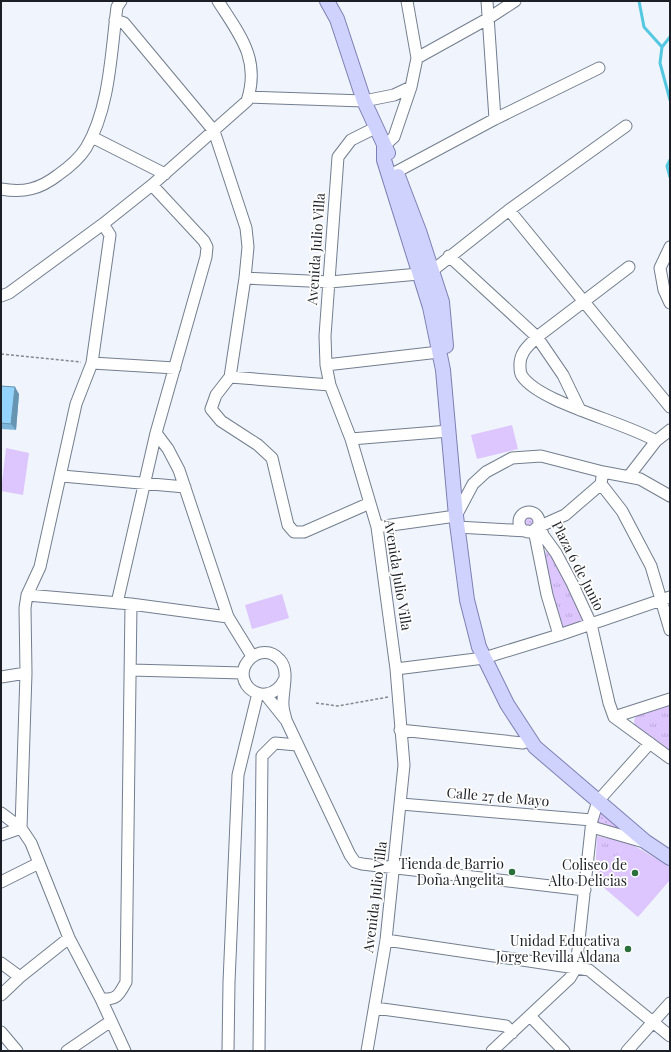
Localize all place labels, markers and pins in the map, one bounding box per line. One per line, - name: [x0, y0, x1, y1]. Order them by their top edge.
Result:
- place label: Tienda de Barrio Doña Angelita: [399, 854, 504, 889]
- place label: Coliseo de Alto Delicias: [548, 855, 627, 890]
- marker: Tienda de Barrio Doña Angelita: [507, 867, 517, 877]
- marker: Coliseo de Alto Delicias: [630, 868, 640, 878]
- place label: Unidad Educativa Jorge Revilla Aldana: [495, 931, 620, 966]
- marker: Unidad Educativa Jorge Revilla Aldana: [623, 944, 633, 954]

